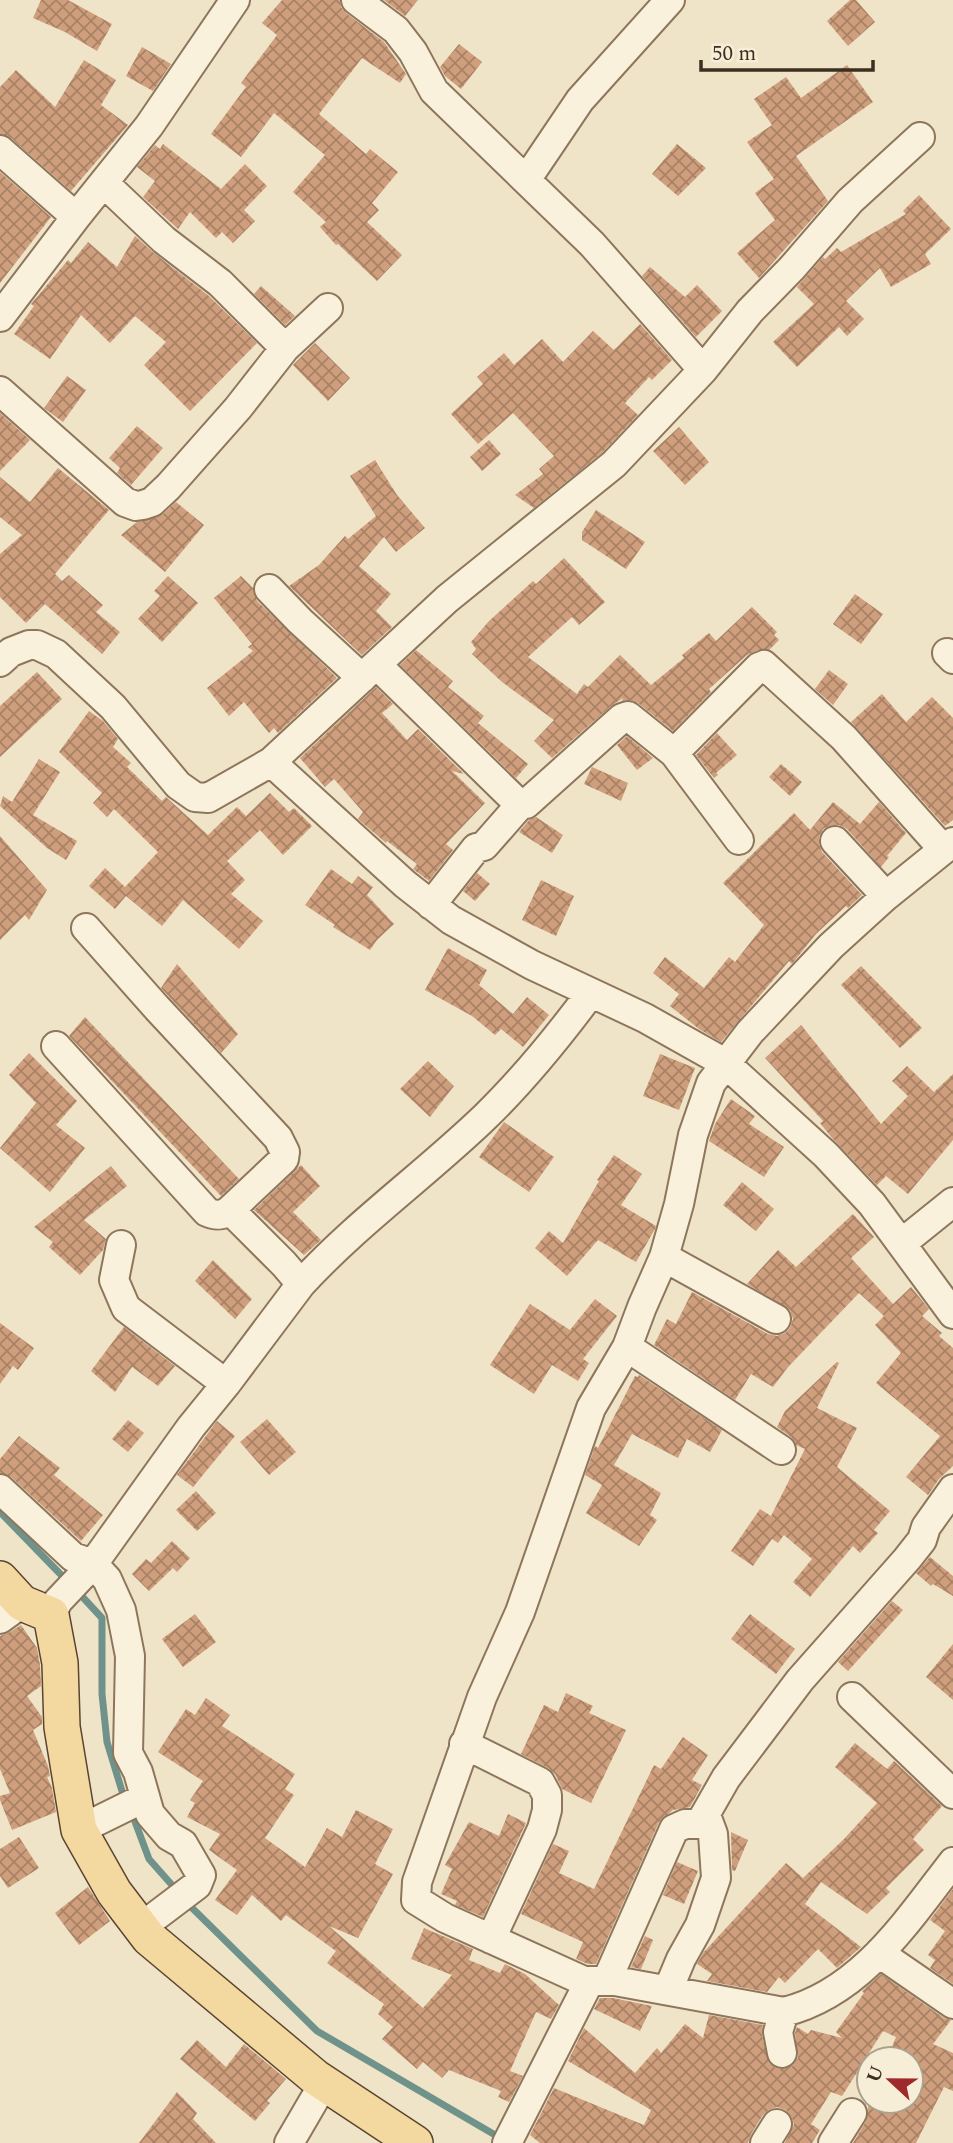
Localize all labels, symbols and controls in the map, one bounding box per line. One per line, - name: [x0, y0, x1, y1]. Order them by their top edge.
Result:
- scale bar: [701, 28, 872, 72]
- text: 50 m: [712, 38, 756, 70]
- north arrow: [855, 2045, 925, 2115]
- text: U: [859, 2061, 892, 2087]

